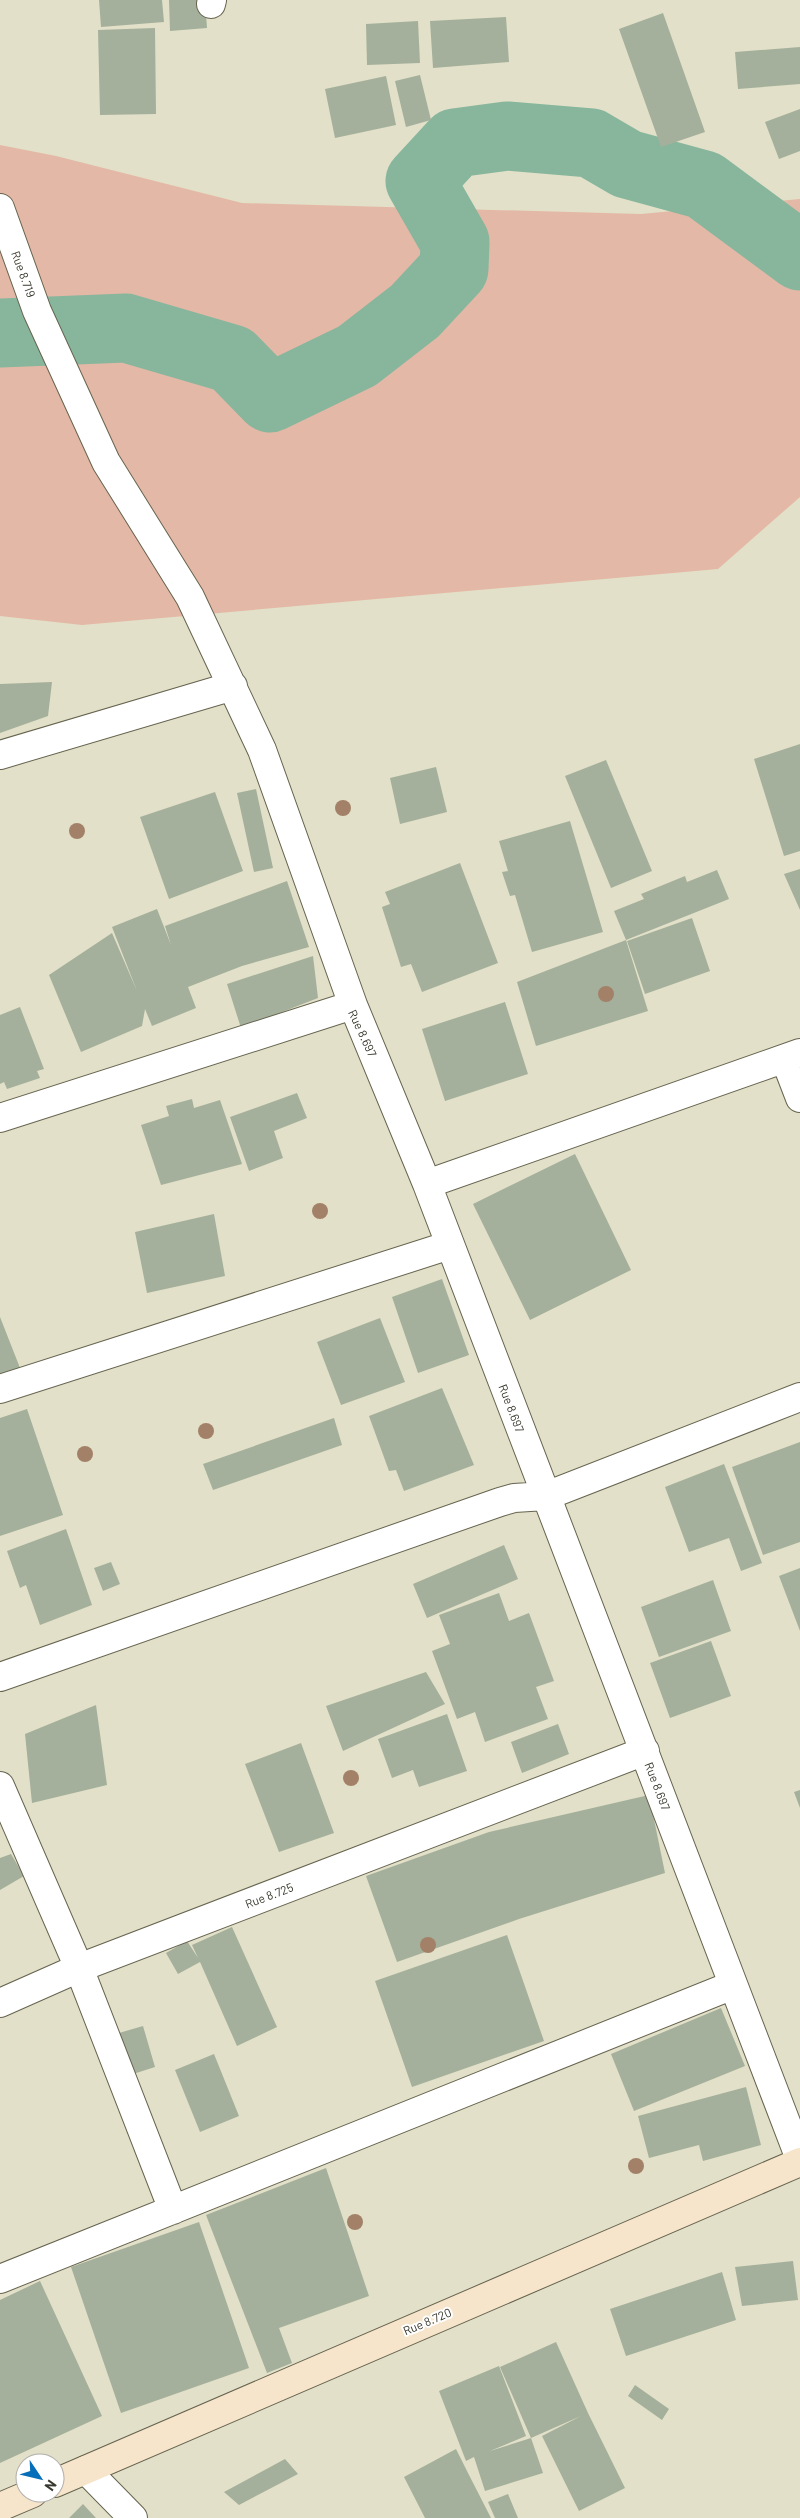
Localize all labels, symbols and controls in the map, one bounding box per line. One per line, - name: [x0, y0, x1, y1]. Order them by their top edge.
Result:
- street label: Rue 8.719: [9, 249, 39, 299]
- street label: Rue 8.697: [346, 1007, 380, 1059]
- street label: Rue 8.697: [496, 1382, 528, 1434]
- street label: Rue 8.697: [642, 1760, 674, 1812]
- street label: Rue 8.725: [243, 1879, 295, 1911]
- street label: Rue 8.720: [401, 2305, 453, 2337]
- north arrow: [15, 2453, 65, 2503]
- text: N: [41, 2477, 61, 2494]

